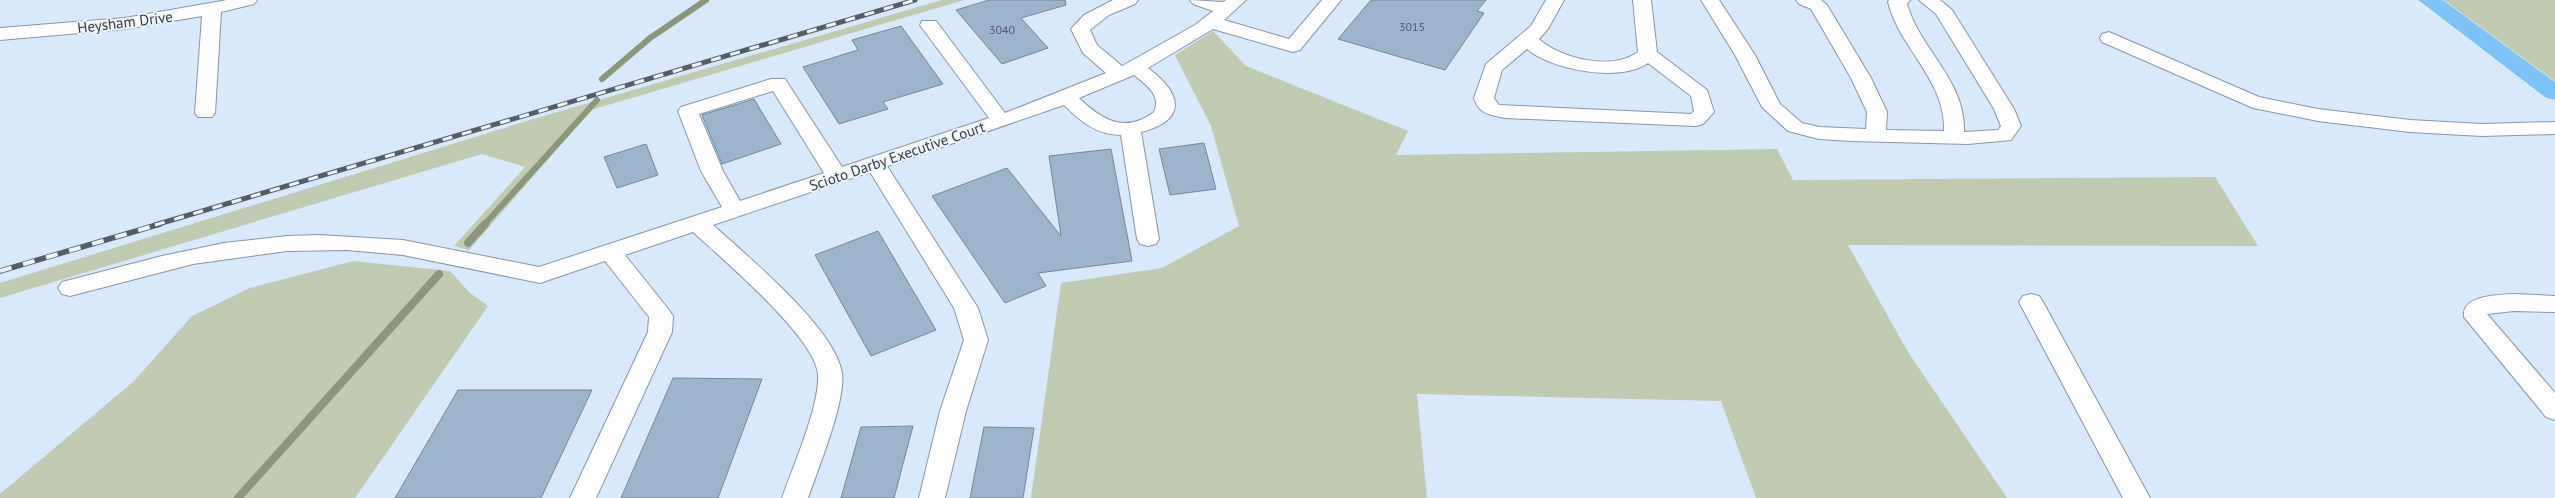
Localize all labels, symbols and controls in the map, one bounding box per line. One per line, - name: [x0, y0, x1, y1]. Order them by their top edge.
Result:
- street label: Heysham Drive: [76, 7, 174, 37]
- house number: 3015: [1399, 19, 1425, 34]
- house number: 3040: [989, 22, 1016, 37]
- street label: Scioto Darby Executive Court: [807, 117, 987, 195]

